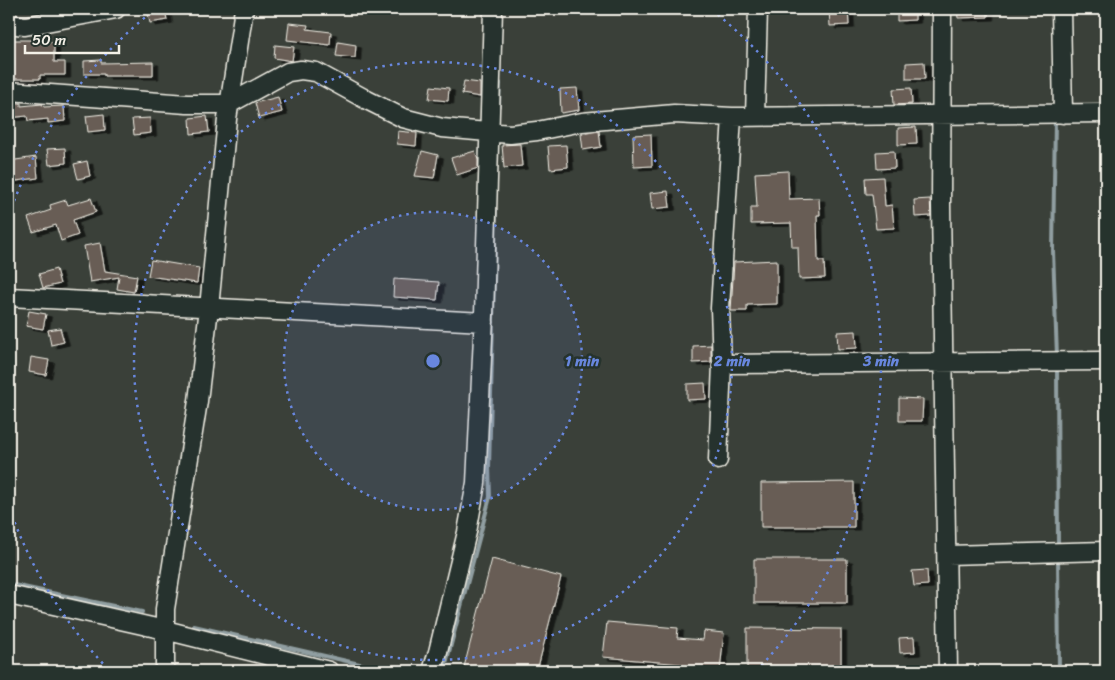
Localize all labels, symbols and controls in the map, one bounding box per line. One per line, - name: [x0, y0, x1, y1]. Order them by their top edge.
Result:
- scale bar: [25, 22, 119, 54]
- text: 50 m: [32, 27, 67, 53]
- text: 1 min: [565, 348, 600, 374]
- text: 2 min: [713, 348, 751, 374]
- text: 3 min: [862, 348, 900, 374]
- centre of rings: [424, 352, 442, 370]

